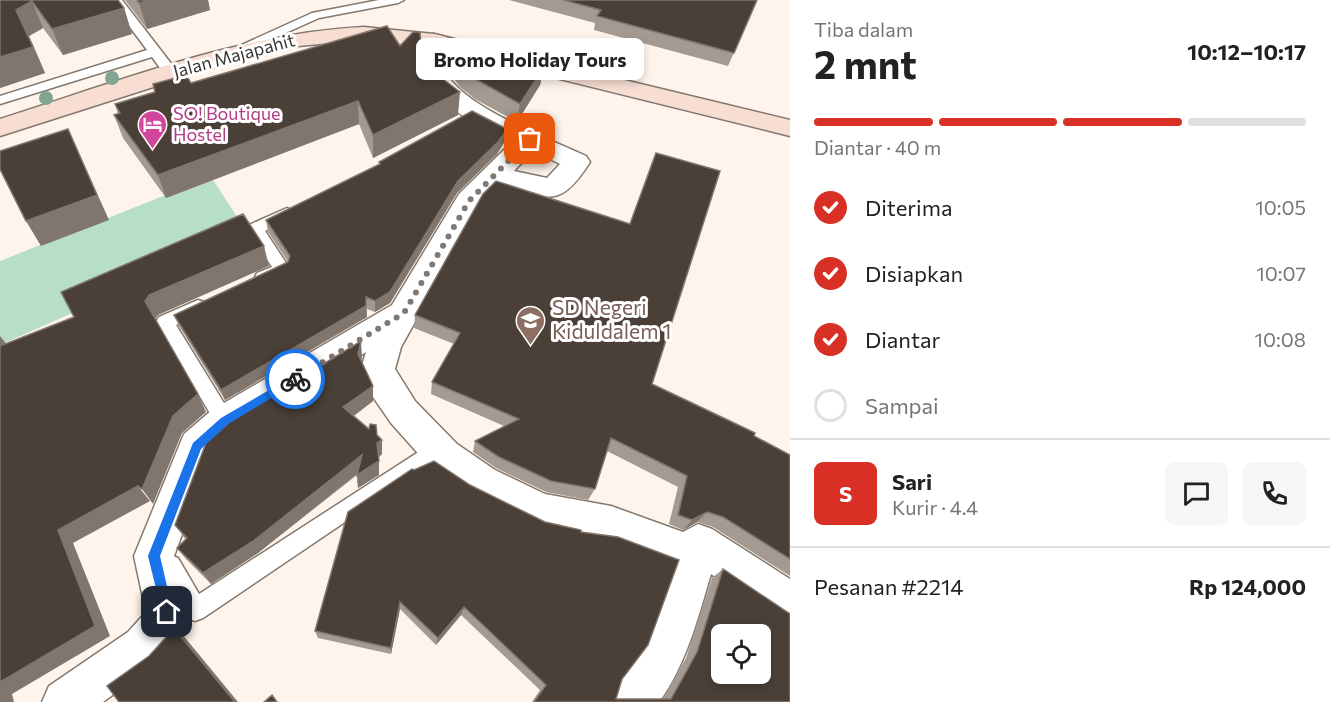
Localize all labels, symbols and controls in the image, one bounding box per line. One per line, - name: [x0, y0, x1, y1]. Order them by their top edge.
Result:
- text: Tiba dalam: [814, 17, 913, 41]
- street label: Jalan Majapahit: [170, 28, 297, 82]
- callout: Bromo Holiday Tours: [416, 37, 644, 79]
- text: 10:12–10:17: [1187, 38, 1306, 65]
- text: 2 mnt: [814, 39, 917, 87]
- text: Bromo Holiday Tours: [433, 47, 627, 71]
- place label: SO! Boutique Hostel: [173, 102, 280, 145]
- hotel icon: SO! Boutique Hostel: [136, 108, 168, 150]
- pin: [504, 113, 555, 164]
- icon: bag: [513, 122, 546, 155]
- text: Diantar · 40 m: [814, 135, 941, 159]
- icon: check: [814, 191, 847, 224]
- text: Diterima: [865, 194, 952, 221]
- text: 10:05: [1255, 195, 1306, 219]
- icon: check: [814, 257, 847, 290]
- text: Disiapkan: [865, 260, 963, 287]
- text: 10:07: [1256, 261, 1306, 285]
- place label: SD Negeri Kiduldalem 1: [552, 294, 672, 343]
- school or university icon: SD Negeri Kiduldalem 1: [515, 304, 547, 346]
- icon: check: [814, 323, 847, 356]
- text: Diantar: [865, 326, 940, 353]
- text: 10:08: [1254, 327, 1306, 351]
- courier: [265, 349, 325, 409]
- icon: bike: [279, 363, 312, 396]
- text: Sampai: [865, 392, 939, 419]
- button: chat: [1165, 462, 1228, 525]
- button: phone: [1243, 462, 1306, 525]
- text: Sari: [892, 468, 932, 495]
- text: S: [839, 480, 852, 507]
- text: Kurir · 4.4: [892, 495, 978, 519]
- text: Pesanan #2214: [814, 573, 964, 600]
- text: Rp 124,000: [1189, 573, 1306, 600]
- pin: [141, 586, 192, 637]
- icon: home: [150, 595, 183, 628]
- map controls: [711, 624, 771, 684]
- button: locate: [711, 624, 771, 684]

